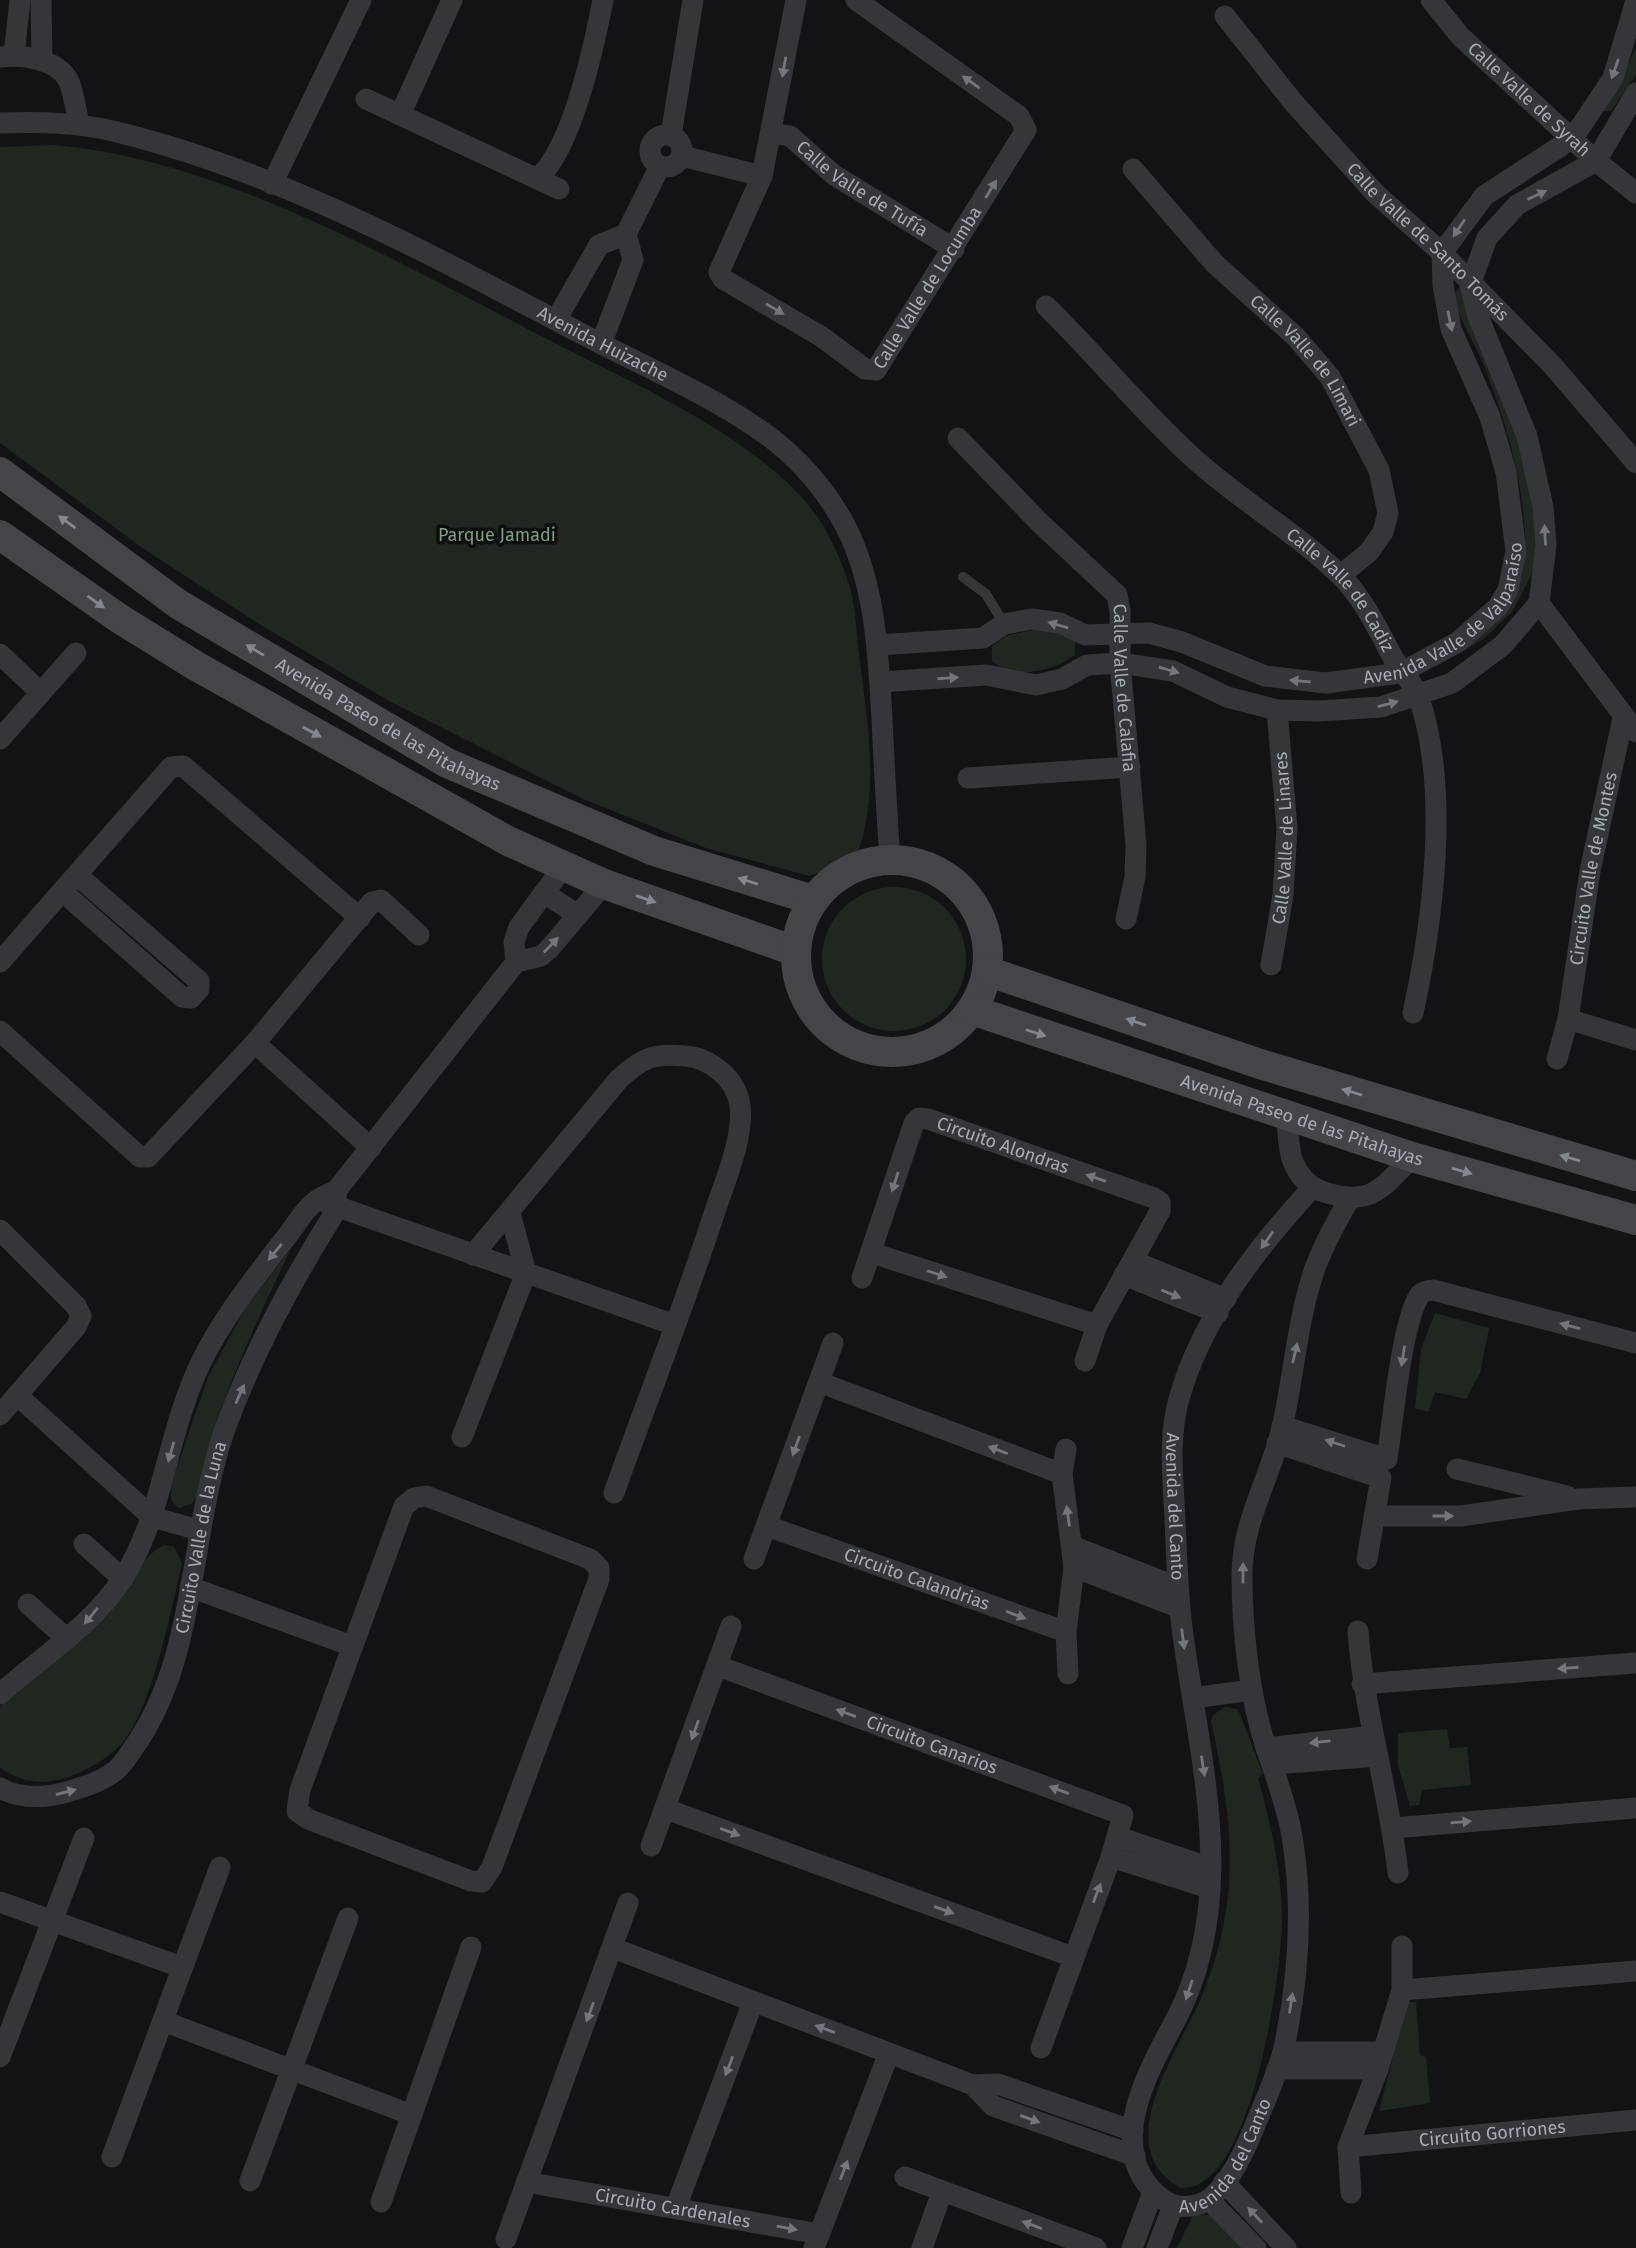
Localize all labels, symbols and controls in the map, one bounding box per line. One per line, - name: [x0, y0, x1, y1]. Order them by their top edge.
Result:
- street label: Calle Valle de Syrah: [1463, 38, 1595, 161]
- one-way arrow: [778, 56, 789, 78]
- one-way arrow: [1609, 59, 1620, 80]
- one-way arrow: [962, 75, 980, 89]
- street label: Calle Valle de Tufía: [792, 136, 932, 241]
- street label: Calle Valle de Santo Tomás: [1342, 158, 1514, 326]
- one-way arrow: [985, 179, 998, 199]
- one-way arrow: [1527, 190, 1547, 201]
- street label: Calle Valle de Locumba: [868, 202, 987, 373]
- one-way arrow: [1452, 219, 1466, 237]
- street label: Calle Valle de Limari: [1245, 290, 1365, 430]
- street label: Avenida Huizache: [534, 301, 672, 386]
- one-way arrow: [765, 303, 784, 315]
- one-way arrow: [1445, 310, 1456, 332]
- one-way arrow: [58, 515, 76, 529]
- street label: Calle Valle de Cadiz: [1282, 523, 1399, 656]
- park label: Parque Jamadi: [438, 524, 556, 546]
- one-way arrow: [1539, 524, 1550, 546]
- street label: Avenida Valle de Valparaíso: [1362, 541, 1527, 689]
- one-way arrow: [87, 595, 105, 609]
- street label: Calle Valle de Calafia: [1108, 602, 1141, 773]
- one-way arrow: [1047, 619, 1068, 629]
- one-way arrow: [246, 643, 265, 656]
- street label: Avenida Paseo de las Pitahayas: [272, 653, 504, 795]
- one-way arrow: [1159, 666, 1180, 676]
- one-way arrow: [937, 672, 959, 683]
- one-way arrow: [1288, 675, 1310, 686]
- one-way arrow: [1377, 698, 1399, 709]
- one-way arrow: [302, 726, 321, 738]
- street label: Calle Valle de Linares: [1267, 751, 1298, 926]
- street label: Circuito Valle de Montes: [1565, 770, 1622, 967]
- one-way arrow: [737, 876, 758, 886]
- one-way arrow: [636, 894, 657, 905]
- one-way arrow: [543, 937, 559, 954]
- one-way arrow: [1126, 1016, 1147, 1027]
- one-way arrow: [1026, 1028, 1047, 1039]
- street label: Avenida Paseo de las Pitahayas: [1178, 1070, 1426, 1171]
- one-way arrow: [1342, 1087, 1363, 1097]
- street label: Circuito Alondras: [934, 1112, 1072, 1178]
- one-way arrow: [1560, 1152, 1581, 1162]
- one-way arrow: [1451, 1166, 1473, 1177]
- one-way arrow: [890, 1171, 900, 1192]
- one-way arrow: [1085, 1172, 1106, 1183]
- one-way arrow: [1260, 1231, 1274, 1249]
- one-way arrow: [267, 1242, 282, 1260]
- one-way arrow: [927, 1269, 948, 1280]
- one-way arrow: [1161, 1288, 1181, 1300]
- one-way arrow: [1559, 1320, 1580, 1330]
- one-way arrow: [1290, 1342, 1301, 1364]
- one-way arrow: [1397, 1345, 1408, 1367]
- one-way arrow: [235, 1384, 246, 1405]
- street label: Avenida del Canto: [1161, 1432, 1189, 1581]
- one-way arrow: [790, 1436, 801, 1457]
- one-way arrow: [1324, 1437, 1345, 1447]
- street label: Circuito Valle de la Luna: [171, 1438, 231, 1636]
- one-way arrow: [165, 1441, 176, 1463]
- one-way arrow: [988, 1444, 1009, 1455]
- one-way arrow: [1062, 1505, 1073, 1527]
- one-way arrow: [1432, 1510, 1454, 1522]
- street label: Circuito Calandrias: [841, 1543, 993, 1615]
- one-way arrow: [1237, 1562, 1249, 1584]
- one-way arrow: [84, 1607, 99, 1624]
- one-way arrow: [1005, 1610, 1026, 1621]
- one-way arrow: [1178, 1628, 1189, 1650]
- one-way arrow: [1557, 1663, 1579, 1674]
- one-way arrow: [835, 1707, 856, 1718]
- street label: Circuito Canarios: [863, 1711, 1001, 1779]
- one-way arrow: [689, 1720, 700, 1741]
- one-way arrow: [1309, 1737, 1331, 1748]
- one-way arrow: [1198, 1755, 1209, 1777]
- one-way arrow: [1049, 1785, 1070, 1796]
- one-way arrow: [55, 1786, 77, 1797]
- one-way arrow: [1450, 1816, 1472, 1827]
- one-way arrow: [720, 1827, 741, 1838]
- one-way arrow: [1092, 1883, 1103, 1904]
- one-way arrow: [934, 1905, 955, 1916]
- one-way arrow: [1183, 1979, 1194, 2000]
- one-way arrow: [1286, 1992, 1297, 2014]
- one-way arrow: [584, 2001, 595, 2022]
- one-way arrow: [815, 2023, 836, 2034]
- one-way arrow: [723, 2056, 734, 2077]
- street label: Avenida del Canto: [1179, 2095, 1276, 2218]
- one-way arrow: [1020, 2114, 1041, 2125]
- street label: Circuito Gorriones: [1418, 2116, 1567, 2151]
- one-way arrow: [838, 2159, 849, 2180]
- street label: Circuito Cardenales: [593, 2183, 752, 2233]
- one-way arrow: [1247, 2206, 1263, 2224]
- one-way arrow: [1021, 2219, 1042, 2230]
- one-way arrow: [776, 2222, 798, 2233]

